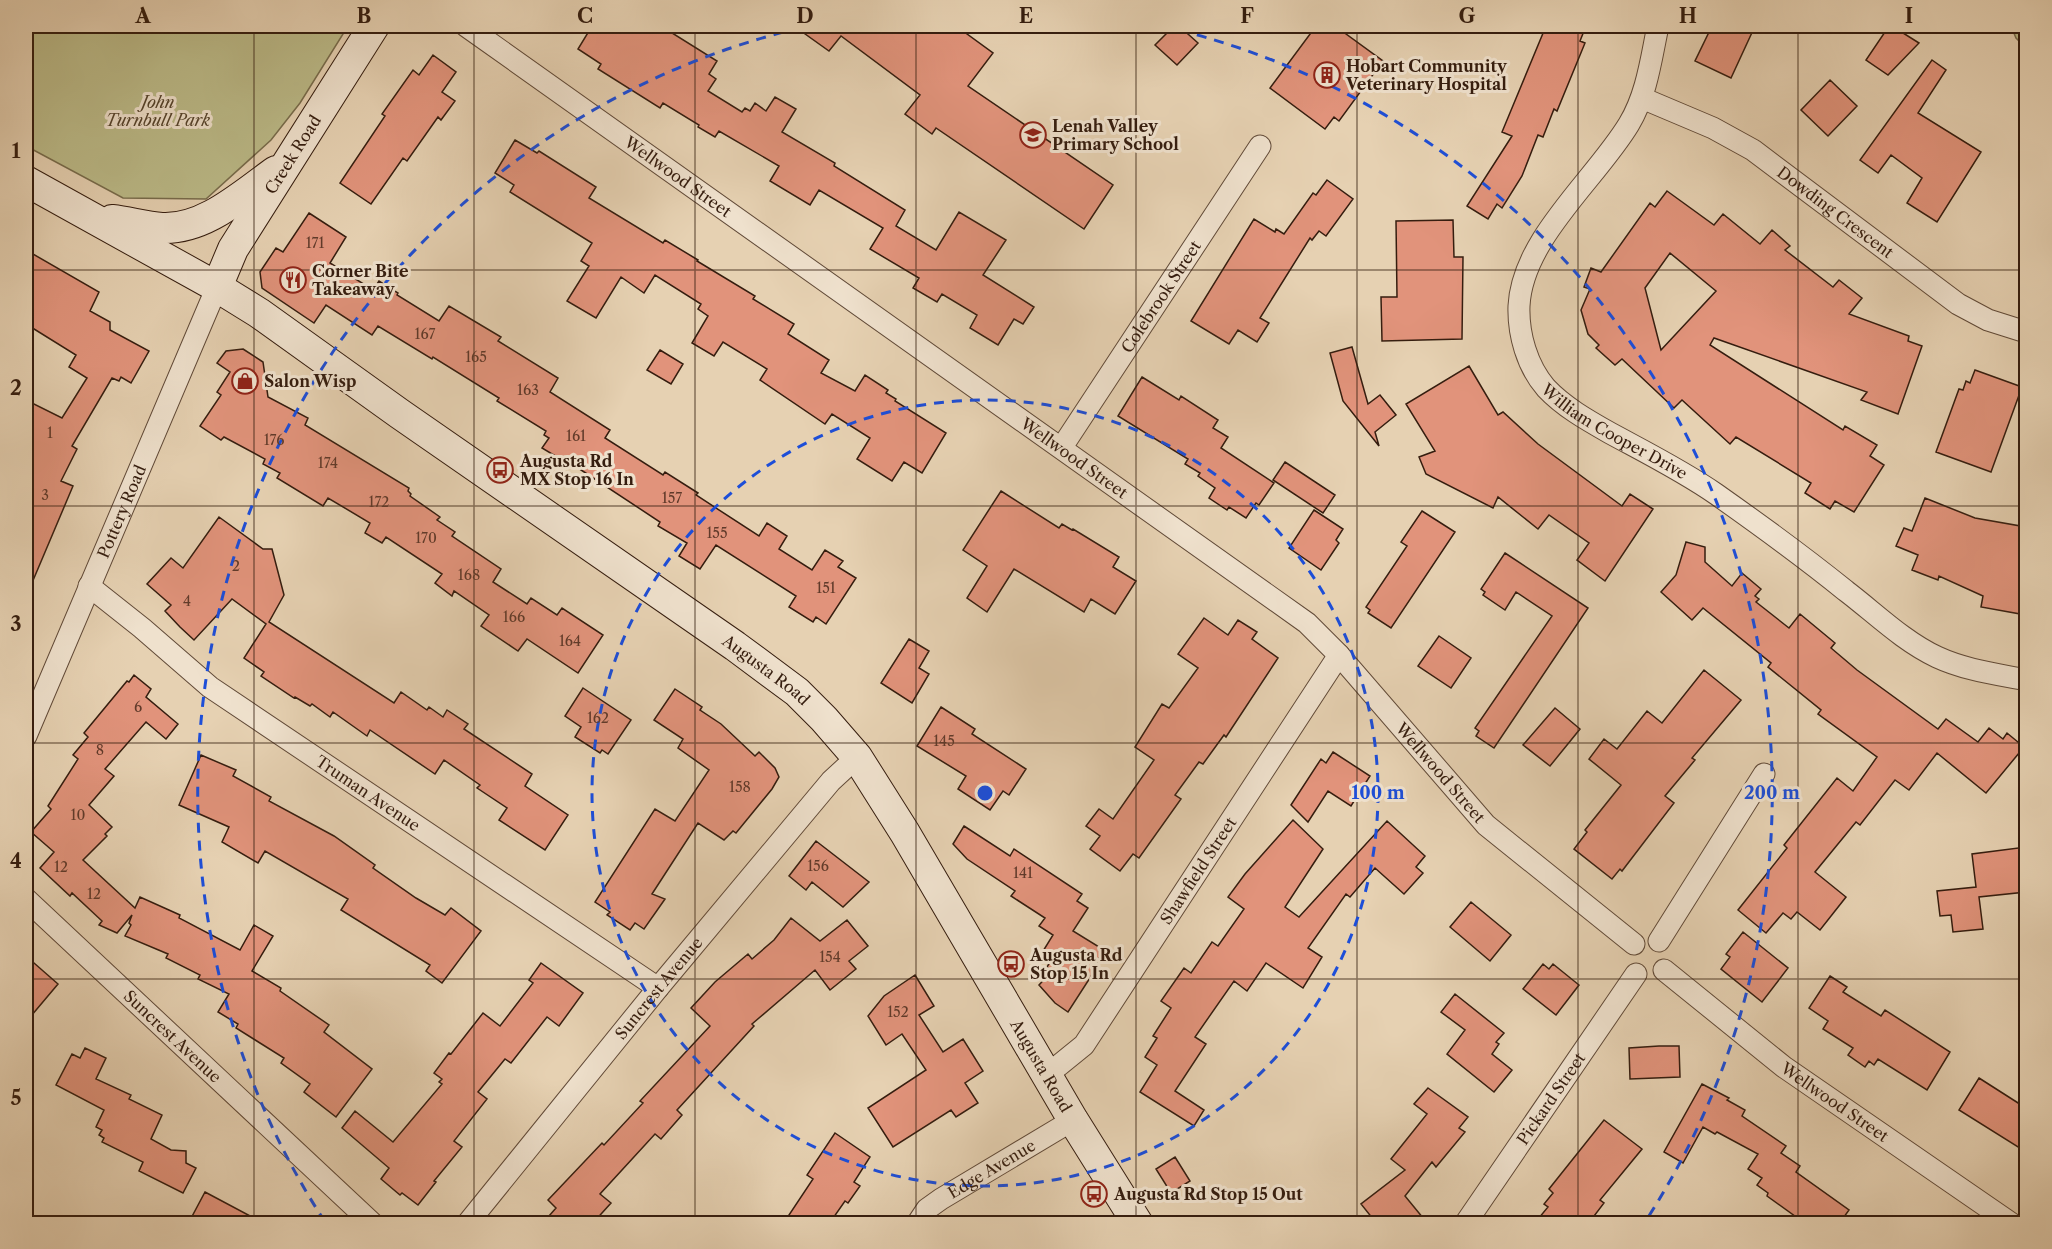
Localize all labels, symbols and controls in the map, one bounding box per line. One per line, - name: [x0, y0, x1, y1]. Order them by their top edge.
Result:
- text: A: [134, 4, 151, 28]
- text: B: [357, 4, 372, 28]
- text: C: [577, 4, 593, 28]
- text: D: [796, 4, 814, 28]
- text: E: [1019, 4, 1033, 28]
- text: F: [1240, 4, 1254, 28]
- text: G: [1459, 4, 1476, 28]
- text: H: [1679, 4, 1697, 28]
- text: I: [1905, 4, 1913, 28]
- place label: Hobart Community Veterinary Hospital: [1345, 56, 1508, 94]
- building icon: Hobart Community Veterinary Hospital: [1312, 60, 1342, 90]
- park label: John Turnbull Park: [106, 92, 211, 130]
- street label: Creek Road: [260, 111, 325, 198]
- place label: Lenah Valley Primary School: [1052, 116, 1179, 154]
- school or university icon: Lenah Valley Primary School: [1018, 120, 1048, 150]
- street label: Wellwood Street: [620, 131, 736, 221]
- text: 1: [12, 139, 21, 163]
- street label: Dowding Crescent: [1773, 162, 1898, 262]
- house number: 171: [306, 234, 324, 252]
- street label: Colebrook Street: [1117, 236, 1205, 357]
- place label: Corner Bite Takeaway: [312, 261, 409, 299]
- restaurant icon: Corner Bite Takeaway: [278, 265, 308, 295]
- house number: 167: [415, 325, 436, 343]
- house number: 165: [465, 348, 487, 366]
- shop icon: Salon Wisp: [230, 366, 260, 396]
- place label: Salon Wisp: [264, 371, 357, 391]
- text: 2: [10, 376, 22, 400]
- street label: William Cooper Drive: [1537, 379, 1691, 483]
- house number: 163: [517, 381, 539, 399]
- street label: Wellwood Street: [1016, 413, 1132, 503]
- house number: 1: [47, 424, 53, 442]
- house number: 161: [566, 427, 586, 445]
- house number: 176: [264, 431, 284, 449]
- place label: Augusta Rd MX Stop 16 In: [519, 451, 634, 489]
- house number: 174: [318, 454, 338, 472]
- bus stop icon: Augusta Rd MX Stop 16 In: [485, 455, 515, 485]
- street label: Pottery Road: [93, 462, 150, 561]
- house number: 3: [41, 486, 49, 504]
- house number: 157: [662, 489, 682, 507]
- house number: 172: [369, 493, 389, 511]
- house number: 155: [706, 524, 728, 542]
- house number: 170: [415, 529, 437, 547]
- house number: 2: [232, 557, 240, 575]
- house number: 168: [458, 566, 480, 584]
- house number: 151: [816, 579, 836, 597]
- house number: 4: [183, 592, 191, 610]
- house number: 166: [503, 608, 525, 626]
- text: 3: [10, 612, 22, 636]
- street label: Augusta Road: [718, 630, 814, 709]
- house number: 164: [559, 632, 581, 650]
- house number: 6: [134, 698, 142, 716]
- house number: 162: [587, 709, 609, 727]
- street label: Wellwood Street: [1391, 717, 1490, 827]
- house number: 145: [933, 732, 955, 750]
- house number: 8: [96, 741, 104, 759]
- street label: Truman Avenue: [312, 751, 424, 835]
- house number: 158: [729, 778, 751, 796]
- text: 100 m: [1351, 782, 1405, 804]
- text: 200 m: [1744, 782, 1800, 804]
- centre of rings: [975, 783, 995, 803]
- house number: 10: [71, 806, 85, 824]
- street label: Shawfield Street: [1156, 813, 1241, 928]
- text: 4: [10, 849, 22, 873]
- house number: 156: [807, 857, 829, 875]
- house number: 12: [54, 858, 68, 876]
- house number: 141: [1013, 864, 1033, 882]
- house number: 12: [87, 885, 101, 903]
- street label: Suncrest Avenue: [611, 933, 706, 1043]
- place label: Augusta Rd Stop 15 In: [1029, 945, 1123, 983]
- house number: 154: [819, 948, 841, 966]
- bus stop icon: Augusta Rd Stop 15 In: [996, 949, 1026, 979]
- street label: Suncrest Avenue: [120, 986, 226, 1087]
- house number: 152: [887, 1003, 909, 1021]
- street label: Augusta Road: [1006, 1015, 1076, 1116]
- street label: Pickard Street: [1512, 1048, 1590, 1148]
- street label: Wellwood Street: [1776, 1057, 1893, 1146]
- text: 5: [10, 1086, 22, 1110]
- street label: Edge Avenue: [944, 1135, 1039, 1203]
- bus stop icon: Augusta Rd Stop 15 Out: [1079, 1179, 1109, 1209]
- place label: Augusta Rd Stop 15 Out: [1113, 1184, 1303, 1204]

